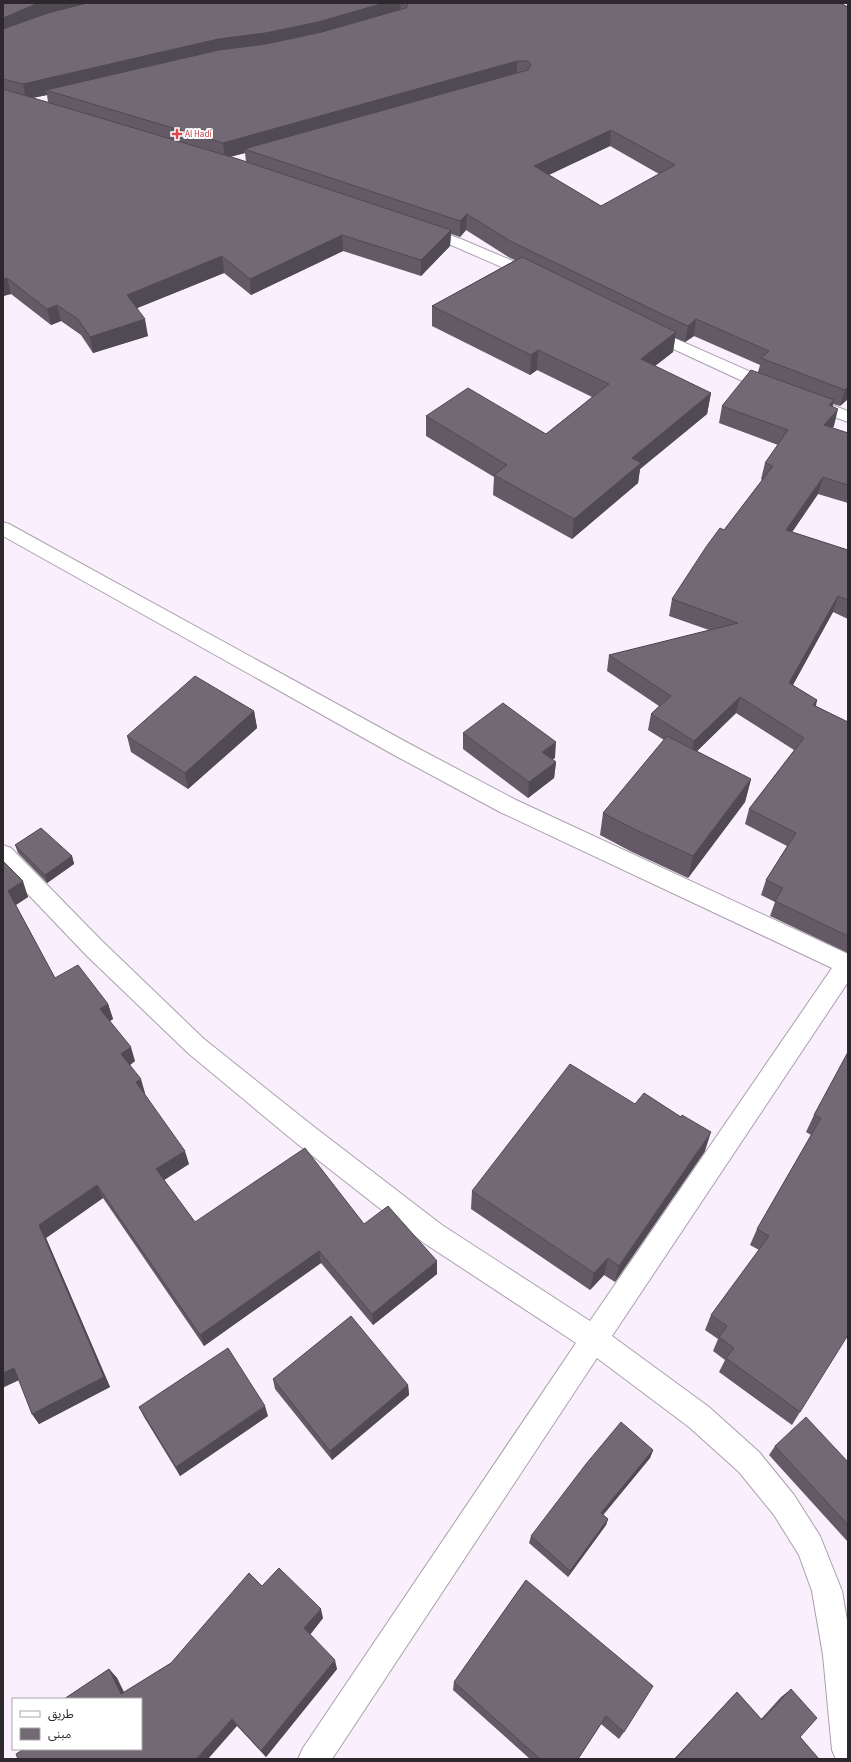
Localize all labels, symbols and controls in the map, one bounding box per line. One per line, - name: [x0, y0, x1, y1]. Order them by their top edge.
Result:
- place label: Al Hadi: [185, 128, 212, 141]
- marker: Al Hadi: [172, 129, 182, 139]
- legend: [12, 1698, 142, 1750]
- text: طريق: [48, 1706, 74, 1723]
- text: مبنى: [48, 1726, 71, 1743]

